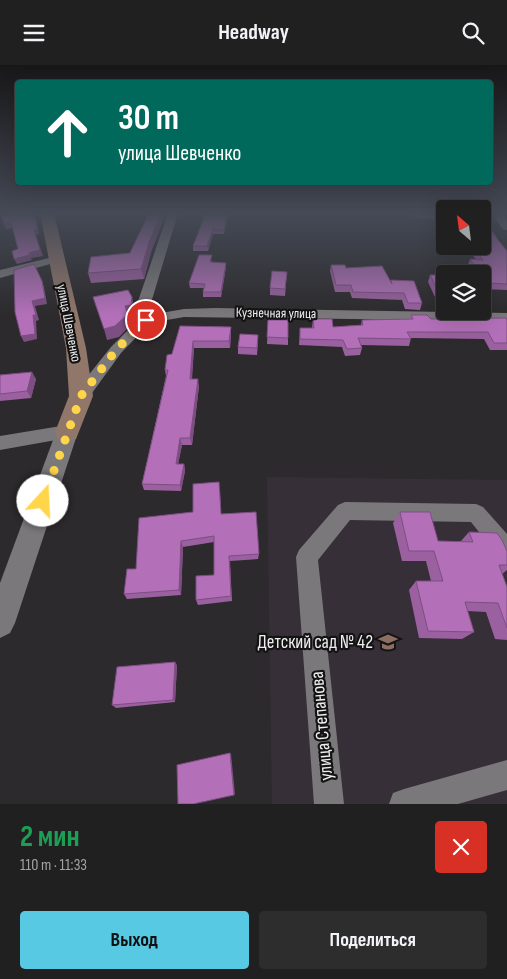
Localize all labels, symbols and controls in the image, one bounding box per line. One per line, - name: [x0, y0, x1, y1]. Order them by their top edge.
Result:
- icon: menu: [20, 19, 48, 47]
- text: Headway: [218, 19, 289, 46]
- icon: search: [459, 19, 487, 47]
- text: 30 m: [118, 97, 179, 140]
- icon: ahead: [35, 100, 100, 165]
- text: улица Шевченко: [118, 140, 241, 167]
- north arrow: [436, 200, 491, 255]
- map controls: [436, 200, 491, 320]
- button: layers: [436, 265, 491, 320]
- street label: улица Шевченко: [53, 283, 85, 363]
- pin: [125, 299, 167, 341]
- street label: Кузнечная улица: [236, 304, 316, 322]
- icon: arrive: [132, 306, 160, 334]
- position arrow: [16, 474, 68, 526]
- place label: Детский сад № 42: [258, 631, 373, 654]
- school or university icon: Детский сад № 42: [377, 631, 399, 653]
- street label: улица Степанова: [306, 671, 338, 781]
- text: 2 мин: [20, 819, 80, 855]
- button: close: [435, 821, 487, 873]
- text: 110 m · 11:33: [20, 856, 87, 875]
- button: Выход: [20, 911, 249, 969]
- button: Поделиться: [259, 911, 487, 969]

